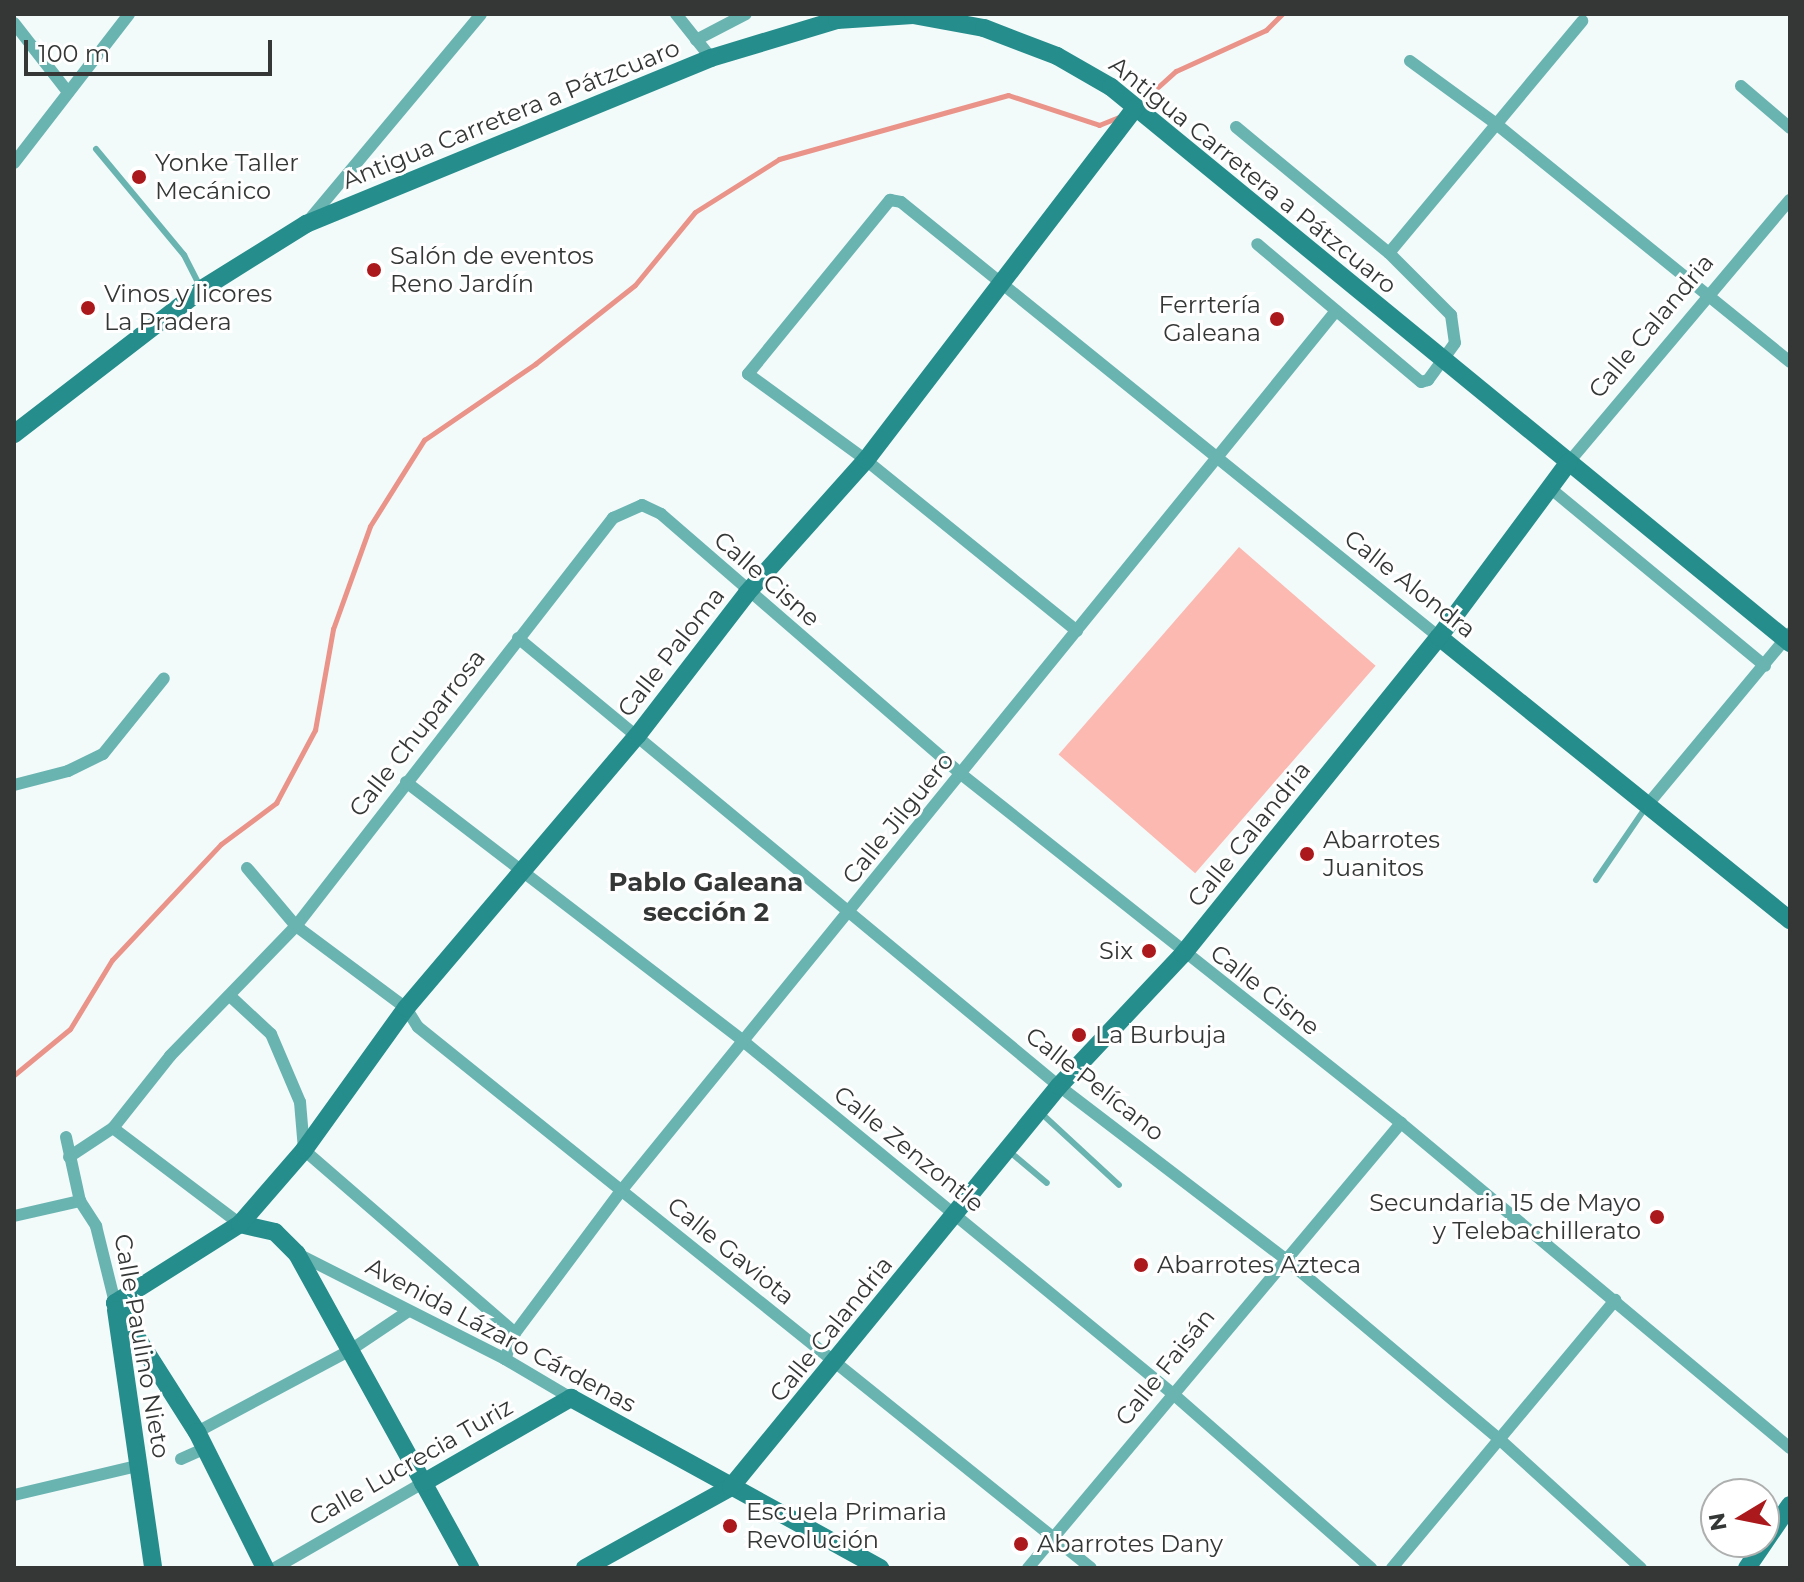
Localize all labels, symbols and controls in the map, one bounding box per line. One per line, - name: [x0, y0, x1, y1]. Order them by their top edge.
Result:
- scale bar: [28, 24, 276, 74]
- street label: Antigua Carretera a Pátzcuaro: [338, 33, 684, 195]
- text: 100 m: [38, 39, 110, 68]
- street label: Antigua Carretera a Pátzcuaro: [1104, 50, 1402, 300]
- place label: Yonke Taller Mecánico: [155, 149, 299, 205]
- marker: Yonke Taller Mecánico: [130, 168, 148, 186]
- place label: Salón de eventos Reno Jardín: [390, 242, 594, 298]
- street label: Calle Calandria: [1582, 248, 1720, 404]
- marker: Salón de eventos Reno Jardín: [365, 261, 383, 279]
- place label: Vinos y licores La Pradera: [104, 280, 272, 336]
- place label: Ferrtería Galeana: [1158, 291, 1261, 347]
- marker: Vinos y licores La Pradera: [79, 299, 97, 317]
- marker: Ferrtería Galeana: [1268, 310, 1286, 328]
- street label: Calle Alondra: [1339, 524, 1481, 644]
- street label: Calle Cisne: [708, 525, 826, 633]
- street label: Calle Paloma: [611, 581, 731, 723]
- street label: Calle Chuparrosa: [343, 644, 491, 822]
- street label: Calle Jilguero: [836, 746, 960, 890]
- street label: Calle Calandria: [1182, 755, 1316, 913]
- place label: Abarrotes Juanitos: [1323, 826, 1440, 882]
- marker: Abarrotes Juanitos: [1298, 845, 1316, 863]
- district label: Pablo Galeana sección 2: [609, 867, 803, 928]
- place label: Six: [1099, 937, 1133, 965]
- street label: Calle Cisne: [1205, 938, 1325, 1042]
- marker: Six: [1140, 942, 1158, 960]
- street label: Calle Pelícano: [1020, 1021, 1170, 1147]
- place label: La Burbuja: [1095, 1021, 1226, 1049]
- marker: La Burbuja: [1070, 1026, 1088, 1044]
- street label: Calle Zenzontle: [828, 1080, 990, 1218]
- place label: Secundaria 15 de Mayo y Telebachillerato: [1369, 1189, 1641, 1245]
- street label: Calle Gaviota: [662, 1191, 800, 1311]
- marker: Secundaria 15 de Mayo y Telebachillerato: [1648, 1208, 1666, 1226]
- street label: Calle Paulino Nieto: [108, 1232, 176, 1460]
- street label: Calle Calandria: [764, 1250, 898, 1408]
- street label: Avenida Lázaro Cárdenas: [361, 1251, 641, 1419]
- place label: Abarrotes Azteca: [1157, 1251, 1361, 1279]
- marker: Abarrotes Azteca: [1132, 1256, 1150, 1274]
- street label: Calle Faisán: [1109, 1303, 1221, 1431]
- street label: Calle Lucrecia Turiz: [304, 1392, 518, 1532]
- north arrow: [1700, 1478, 1780, 1558]
- place label: Escuela Primaria Revolución: [746, 1498, 947, 1554]
- text: N: [1703, 1511, 1733, 1533]
- marker: Escuela Primaria Revolución: [721, 1517, 739, 1535]
- place label: Abarrotes Dany: [1037, 1530, 1223, 1558]
- marker: Abarrotes Dany: [1012, 1535, 1030, 1553]

